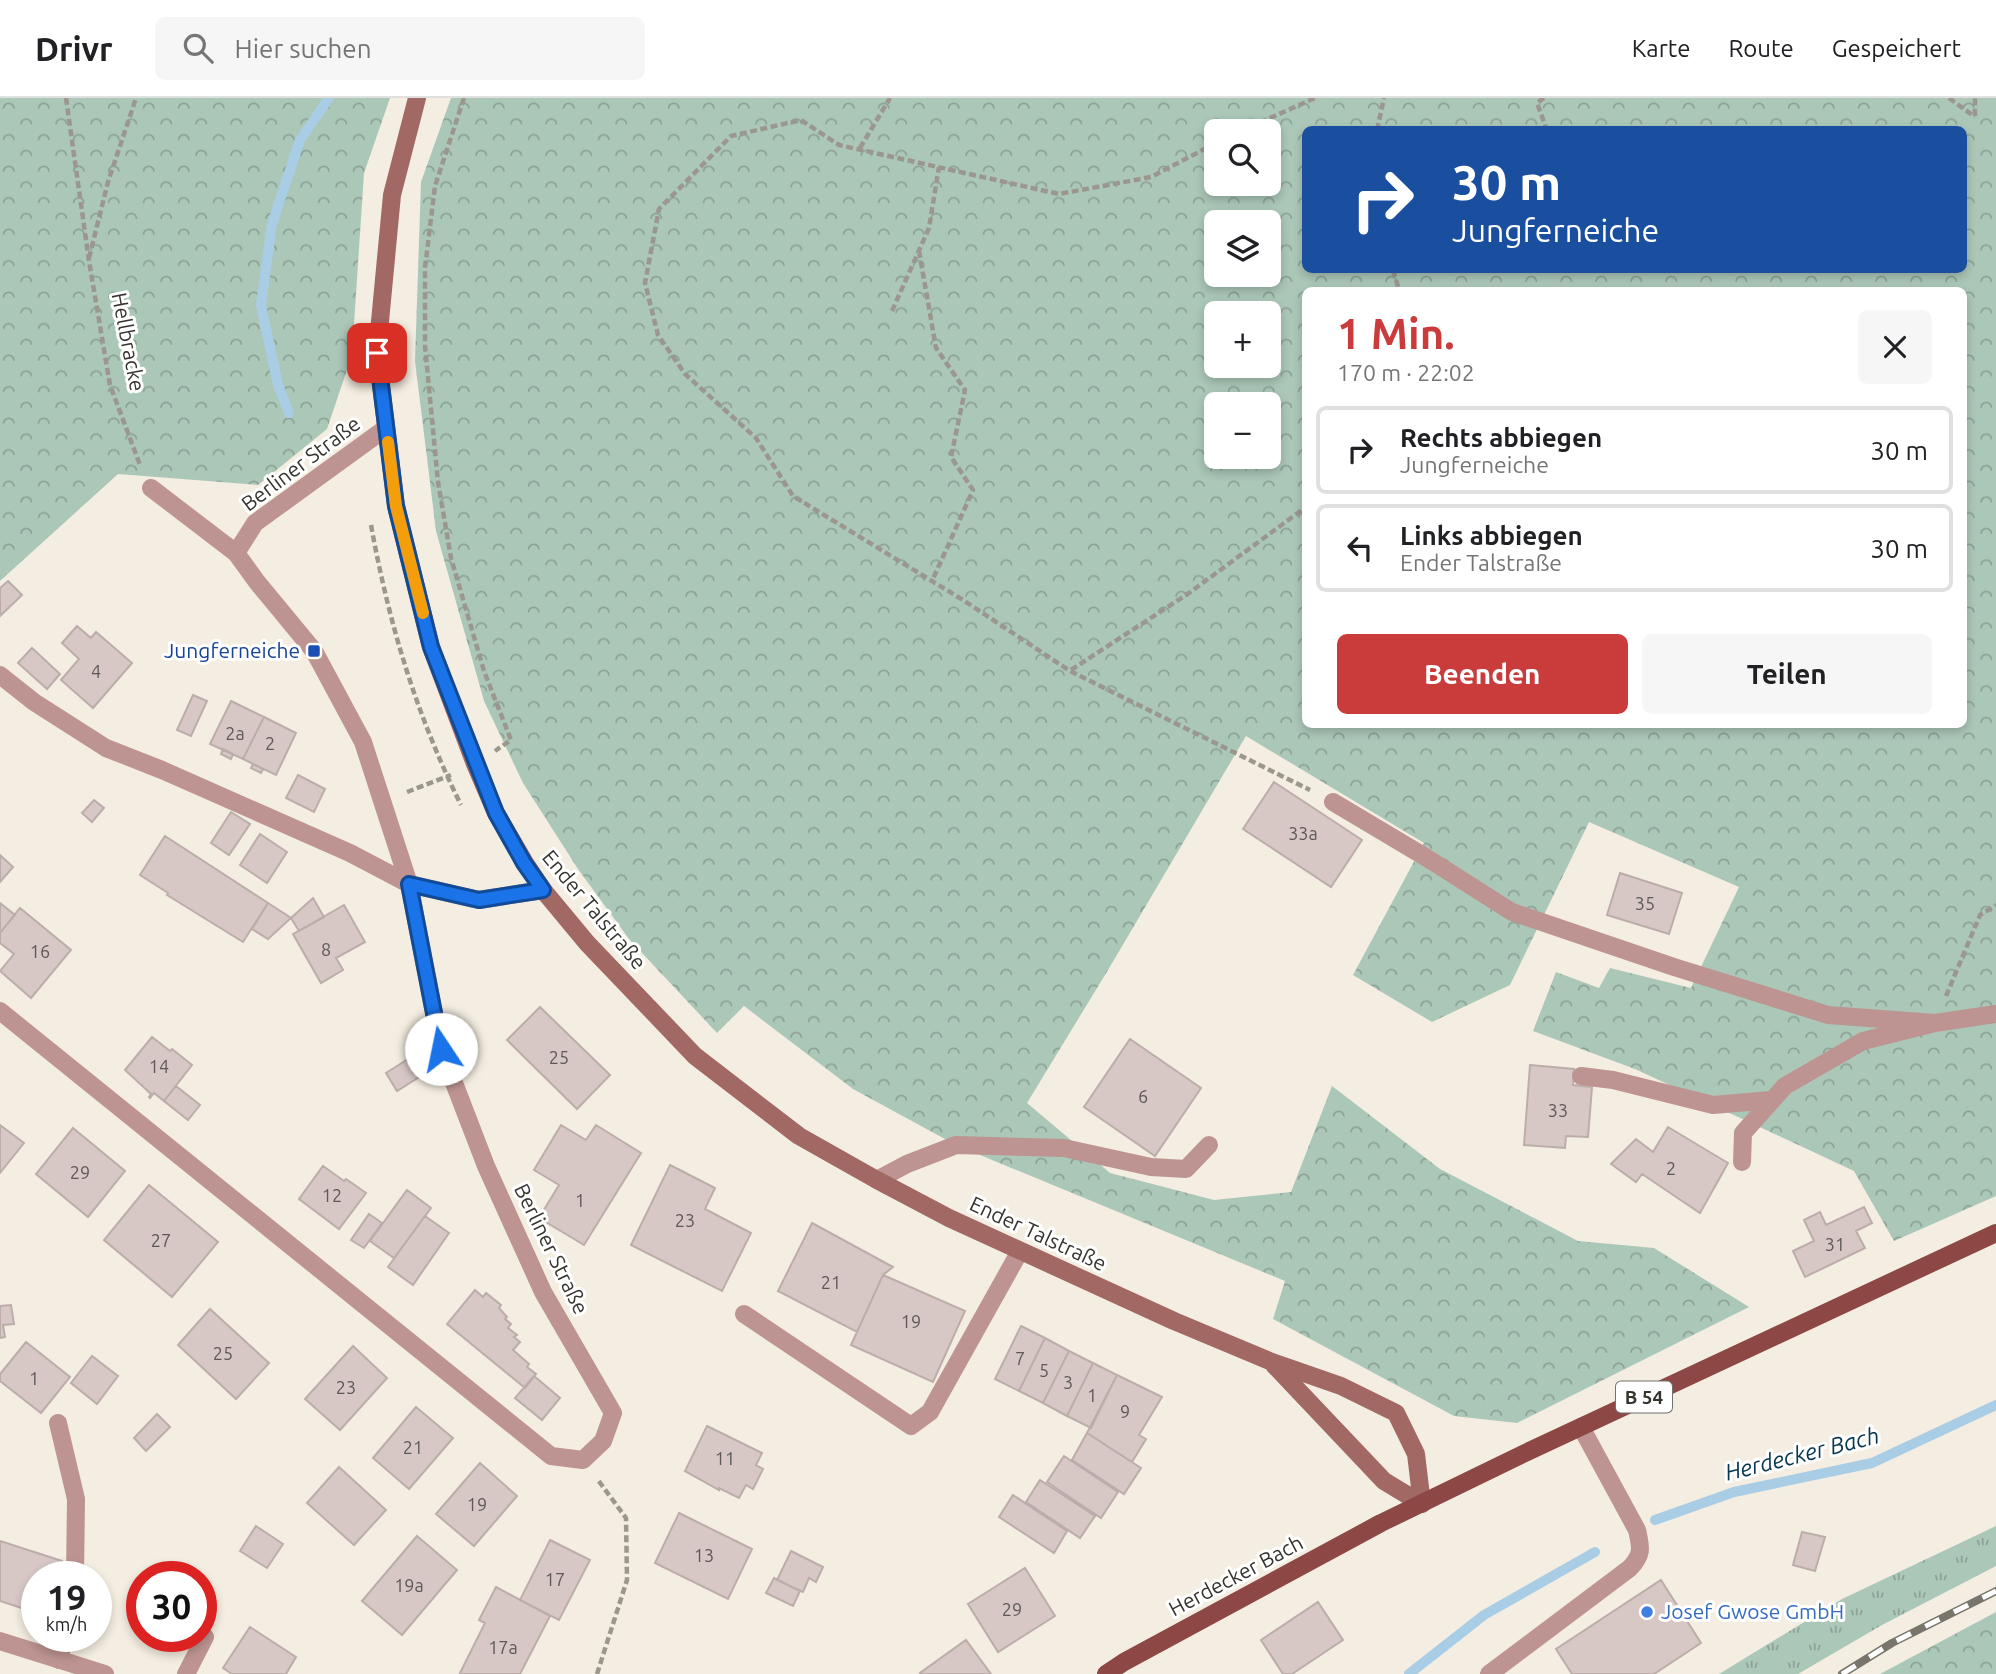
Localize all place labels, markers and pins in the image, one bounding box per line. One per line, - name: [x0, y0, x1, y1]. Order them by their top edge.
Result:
- pin: [347, 323, 407, 383]
- place label: Jungferneiche: [164, 638, 300, 662]
- marker: Jungferneiche: [306, 643, 322, 659]
- place label: Josef Gwose GmbH: [1661, 1599, 1844, 1623]
- marker: Josef Gwose GmbH: [1639, 1604, 1655, 1620]

